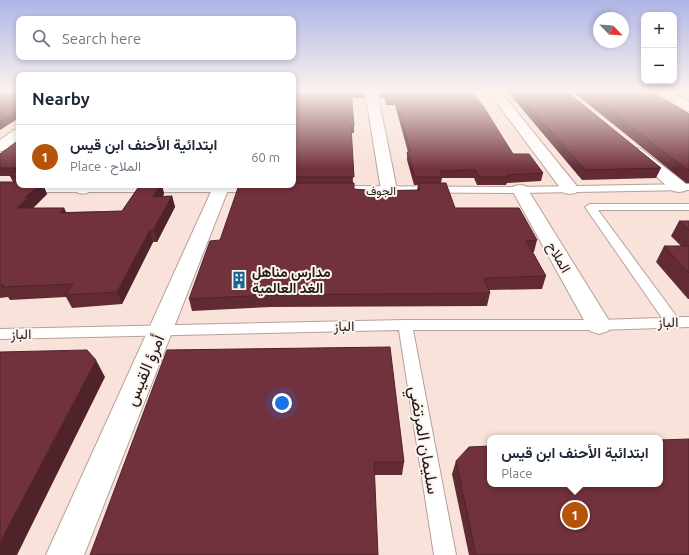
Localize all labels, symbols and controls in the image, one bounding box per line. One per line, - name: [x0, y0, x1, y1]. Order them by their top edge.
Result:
- north arrow: [593, 12, 629, 48]
- map controls: [641, 12, 677, 84]
- button: +: [641, 12, 677, 48]
- search box: [16, 16, 296, 60]
- icon: search: [30, 27, 52, 49]
- text: Search here: [62, 30, 141, 47]
- button: −: [641, 48, 677, 84]
- text: Nearby: [32, 89, 90, 108]
- text: ابتدائية الأحنف ابن قيس: [70, 136, 217, 153]
- text: 1: [41, 150, 49, 164]
- text: 60 m: [251, 150, 280, 164]
- text: Place · الملاح: [70, 159, 141, 173]
- street label: الجوف: [366, 184, 396, 199]
- street label: الملاح: [541, 239, 574, 277]
- place label: مدارس مناهل الغد العالمية: [252, 264, 331, 297]
- building icon: مدارس مناهل الغد العالمية: [229, 270, 249, 290]
- street label: الباز: [657, 314, 678, 331]
- street label: الباز: [333, 318, 354, 335]
- street label: الباز: [10, 326, 31, 343]
- street label: أمرؤ القيس: [121, 332, 169, 409]
- street label: سليمان المرتضي: [401, 384, 444, 496]
- your location: [272, 393, 292, 413]
- popup: [487, 435, 663, 487]
- text: ابتدائية الأحنف ابن قيس: [501, 444, 649, 461]
- text: Place: [501, 466, 532, 480]
- pin: 1: [562, 500, 588, 530]

